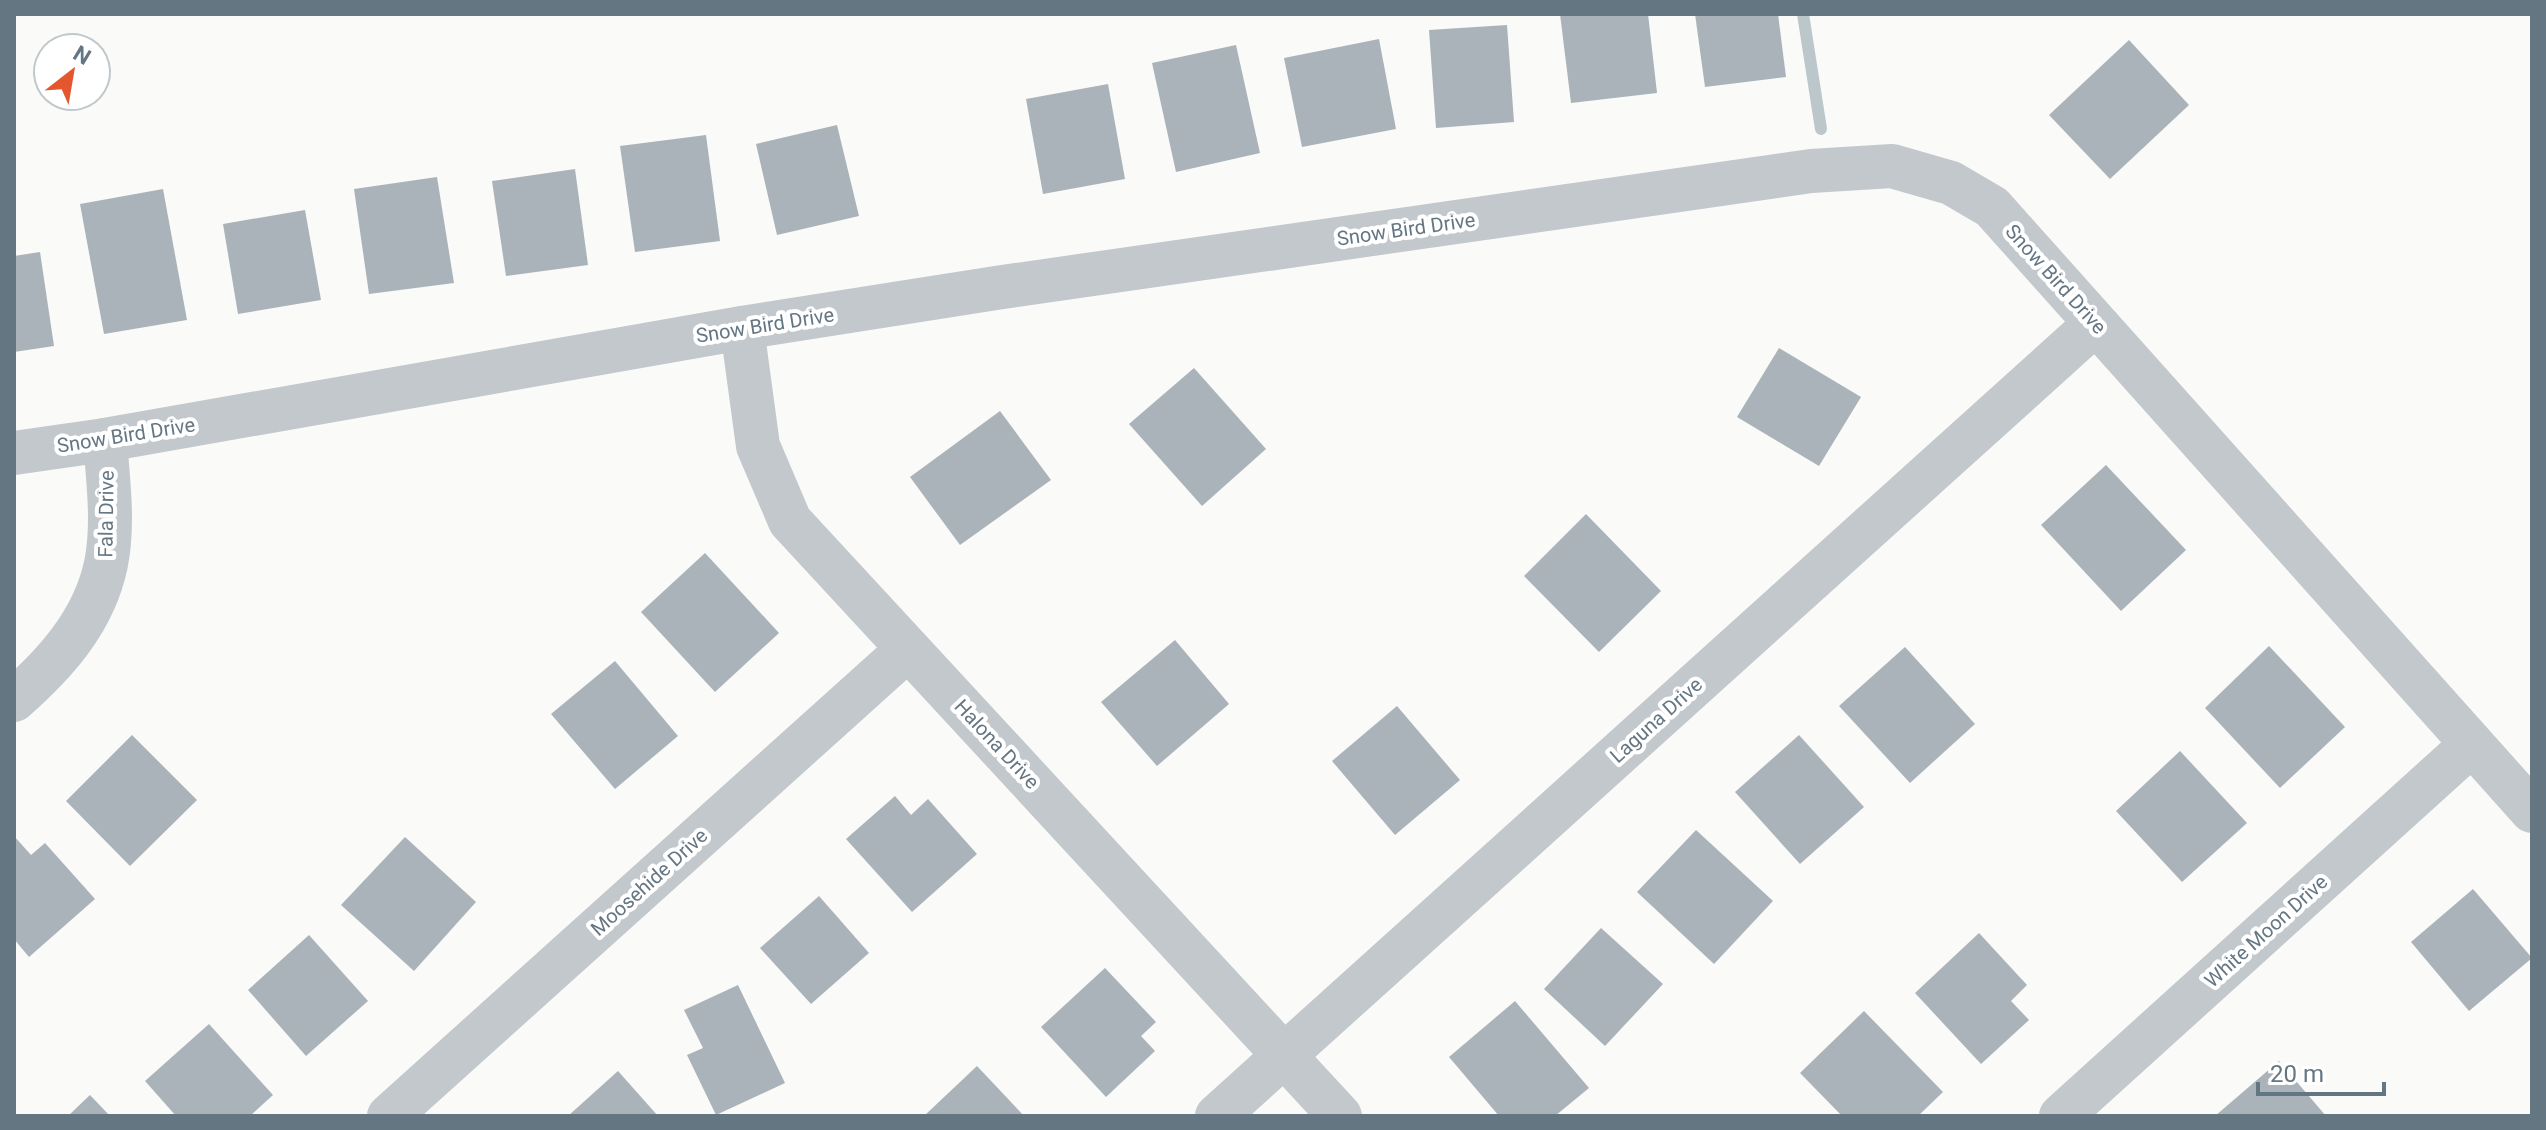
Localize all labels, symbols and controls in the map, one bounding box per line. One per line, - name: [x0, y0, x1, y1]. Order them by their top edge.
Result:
- north arrow: [32, 32, 112, 112]
- text: N: [69, 41, 95, 70]
- street label: Snow Bird Drive: [1335, 207, 1477, 251]
- street label: Snow Bird Drive: [2000, 219, 2112, 339]
- street label: Snow Bird Drive: [694, 302, 836, 348]
- street label: Snow Bird Drive: [55, 412, 197, 458]
- street label: Fala Drive: [93, 470, 119, 558]
- street label: Laguna Drive: [1605, 672, 1707, 768]
- street label: Halona Drive: [950, 694, 1044, 794]
- street label: Moosehide Drive: [586, 823, 712, 941]
- street label: White Moon Drive: [2200, 870, 2332, 992]
- scale bar: [2258, 1046, 2384, 1096]
- text: 20 m: [2270, 1060, 2324, 1088]

